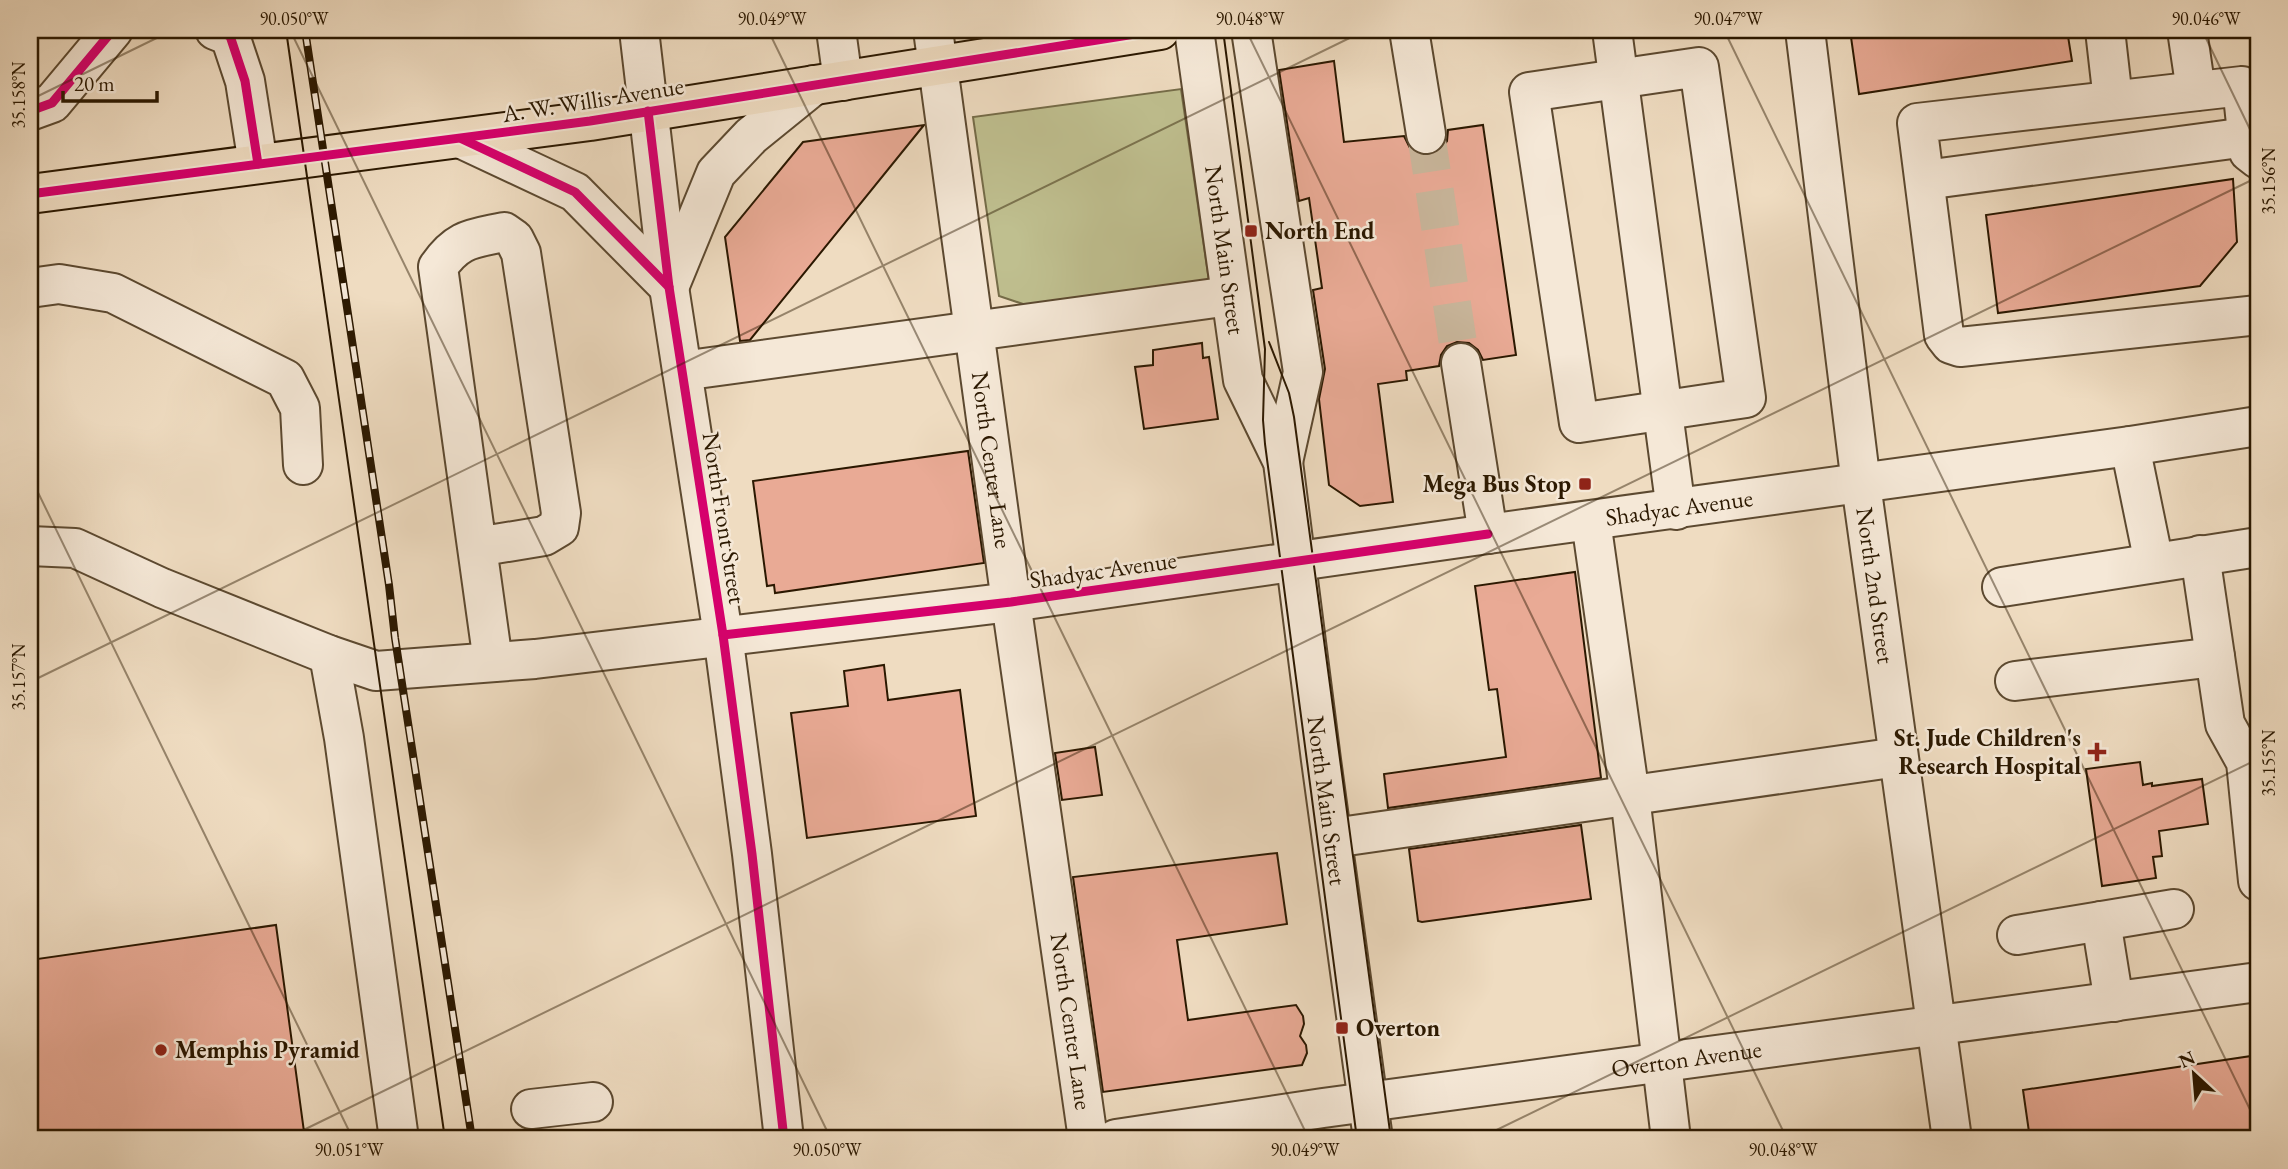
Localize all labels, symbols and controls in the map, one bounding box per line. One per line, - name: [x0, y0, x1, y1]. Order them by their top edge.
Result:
- text: 90.050°W: [259, 7, 329, 30]
- text: 90.049°W: [737, 7, 807, 30]
- text: 90.048°W: [1215, 7, 1285, 30]
- text: 90.047°W: [1693, 7, 1763, 30]
- text: 90.046°W: [2171, 7, 2241, 30]
- scale bar: [63, 60, 158, 104]
- text: 35.158°N: [7, 61, 30, 128]
- text: 20 m: [74, 70, 115, 97]
- street label: A. W. Willis Avenue: [499, 70, 686, 129]
- text: 35.156°N: [2257, 147, 2280, 214]
- street label: North Main Street: [1198, 163, 1253, 337]
- place label: North End: [1265, 215, 1375, 246]
- marker: North End: [1243, 223, 1259, 239]
- street label: North Center Lane: [965, 370, 1020, 550]
- street label: North Front Street: [696, 430, 753, 606]
- place label: Mega Bus Stop: [1423, 468, 1571, 500]
- marker: Mega Bus Stop: [1577, 476, 1593, 492]
- street label: Shadyac Avenue: [1603, 482, 1755, 533]
- street label: North 2nd Street: [1849, 505, 1902, 666]
- street label: Shadyac Avenue: [1027, 544, 1179, 595]
- text: 35.157°N: [7, 643, 30, 710]
- street label: North Main Street: [1301, 714, 1354, 888]
- place label: St. Jude Children's Research Hospital: [1894, 722, 2081, 781]
- text: 35.155°N: [2257, 729, 2280, 796]
- marker: St. Jude Children's Research Hospital: [2087, 742, 2107, 762]
- street label: North Center Lane: [1044, 931, 1100, 1112]
- place label: Overton: [1356, 1012, 1440, 1043]
- marker: Overton: [1334, 1020, 1350, 1036]
- street label: Overton Avenue: [1609, 1033, 1763, 1084]
- place label: Memphis Pyramid: [175, 1034, 361, 1066]
- north arrow: [2158, 1040, 2228, 1110]
- marker: Memphis Pyramid: [153, 1042, 169, 1058]
- text: N: [2174, 1044, 2200, 1074]
- text: 90.051°W: [314, 1138, 384, 1161]
- text: 90.050°W: [792, 1138, 862, 1161]
- text: 90.049°W: [1270, 1138, 1340, 1161]
- text: 90.048°W: [1748, 1138, 1818, 1161]

